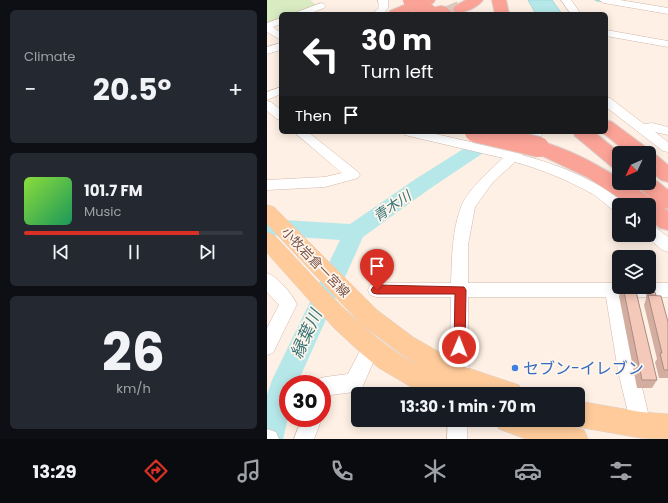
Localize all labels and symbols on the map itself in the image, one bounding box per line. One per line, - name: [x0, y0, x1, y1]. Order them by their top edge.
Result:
- north arrow: [612, 146, 656, 190]
- water label: 青木川: [369, 185, 417, 226]
- street label: 小牧岩倉一宮線: [277, 223, 354, 302]
- pin: [360, 249, 394, 290]
- water label: 縁葉川: [284, 304, 328, 362]
- position arrow: [438, 326, 480, 368]
- place label: セブン-イレブン: [523, 357, 644, 380]
- marker: セブン-イレブン: [510, 363, 520, 373]
- speed limit sign: 30: [279, 375, 331, 427]

